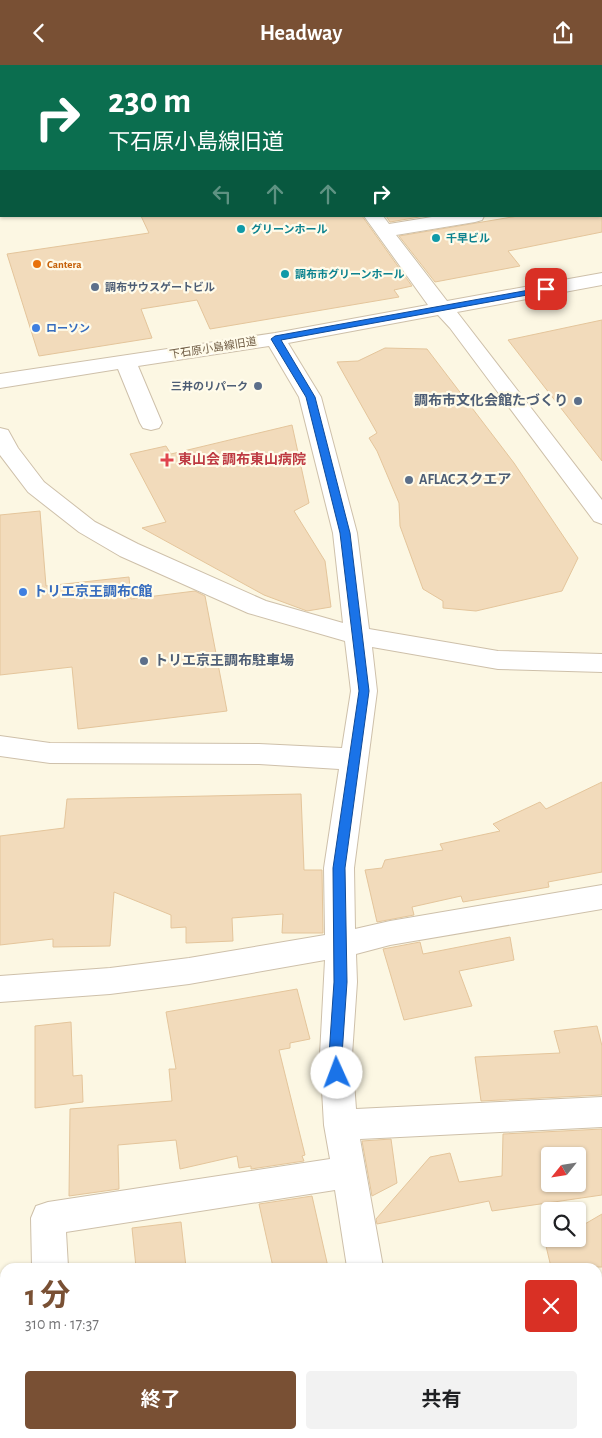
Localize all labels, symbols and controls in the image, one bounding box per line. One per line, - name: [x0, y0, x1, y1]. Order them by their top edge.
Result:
- icon: back: [25, 19, 53, 47]
- icon: share: [549, 19, 577, 47]
- text: Headway: [260, 22, 342, 44]
- text: 230 m: [108, 84, 191, 119]
- icon: right: [25, 85, 90, 150]
- text: 下石原小島線旧道: [108, 131, 284, 153]
- icon: left: [208, 180, 236, 208]
- icon: ahead: [261, 180, 289, 208]
- icon: ahead: [314, 180, 342, 208]
- icon: right: [367, 180, 395, 208]
- marker: グリーンホール: [235, 223, 247, 235]
- place label: グリーンホール: [251, 223, 327, 235]
- marker: 千早ビル: [430, 232, 442, 244]
- place label: 千早ビル: [446, 232, 490, 244]
- marker: Cantera: [31, 258, 43, 270]
- place label: Cantera: [47, 259, 82, 270]
- marker: 調布市グリーンホール: [279, 268, 291, 280]
- place label: 調布市グリーンホール: [295, 268, 404, 280]
- pin: [525, 268, 567, 310]
- icon: arrive: [532, 275, 560, 303]
- marker: 調布サウスゲートビル: [89, 281, 101, 293]
- place label: 調布サウスゲートビル: [105, 281, 215, 293]
- marker: ローソン: [30, 322, 42, 334]
- place label: ローソン: [46, 323, 90, 334]
- street label: 下石原小島線旧道: [169, 335, 257, 360]
- place label: 三井のリパーク: [171, 380, 248, 392]
- marker: 三井のリパーク: [252, 380, 264, 392]
- place label: 調布市文化会館たづくり: [414, 393, 568, 408]
- marker: 調布市文化会館たづくり: [572, 395, 584, 407]
- place label: 東山会 調布東山病院: [178, 452, 306, 467]
- marker: 東山会 調布東山病院: [160, 453, 174, 467]
- place label: AFLACスクエア: [419, 472, 511, 487]
- marker: AFLACスクエア: [403, 474, 415, 486]
- place label: トリエ京王調布C館: [33, 584, 152, 599]
- marker: トリエ京王調布C館: [17, 586, 29, 598]
- place label: トリエ京王調布駐車場: [154, 653, 294, 668]
- marker: トリエ京王調布駐車場: [138, 655, 150, 667]
- position arrow: [310, 1046, 362, 1098]
- north arrow: [541, 1147, 586, 1193]
- map controls: [541, 1147, 586, 1247]
- button: search: [541, 1202, 586, 1247]
- button: close: [525, 1280, 577, 1332]
- text: 1 分: [25, 1281, 70, 1311]
- text: 310 m · 17:37: [25, 1316, 99, 1332]
- button: 終了: [25, 1371, 296, 1429]
- button: 共有: [306, 1371, 577, 1429]

